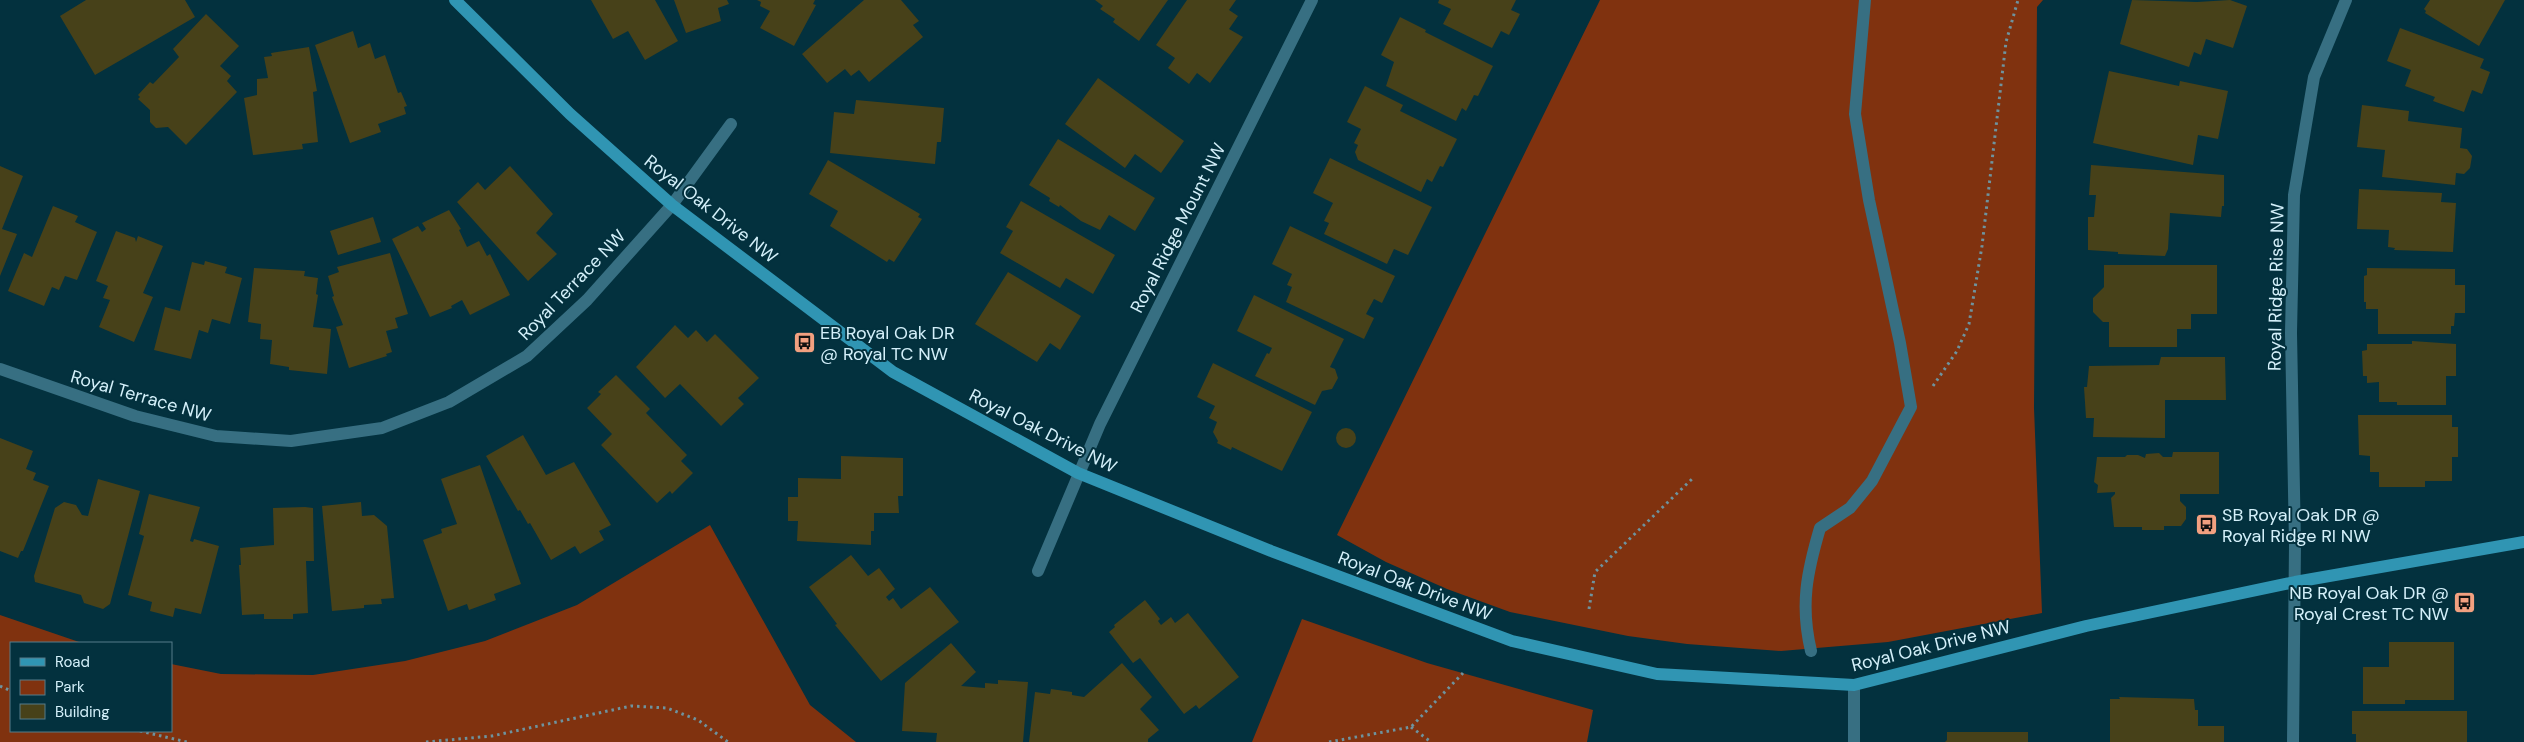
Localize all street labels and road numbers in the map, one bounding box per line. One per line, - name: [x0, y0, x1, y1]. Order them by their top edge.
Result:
- street label: Royal Ridge Mount NW: [1125, 139, 1231, 317]
- street label: Royal Oak Drive NW: [639, 149, 783, 269]
- street label: Royal Ridge Rise NW: [2263, 203, 2289, 371]
- street label: Royal Terrace NW: [513, 224, 631, 346]
- street label: Royal Terrace NW: [68, 364, 214, 428]
- street label: Royal Oak Drive NW: [965, 383, 1121, 479]
- street label: Royal Oak Drive NW: [1335, 546, 1495, 626]
- street label: Royal Oak Drive NW: [1849, 615, 2013, 677]

